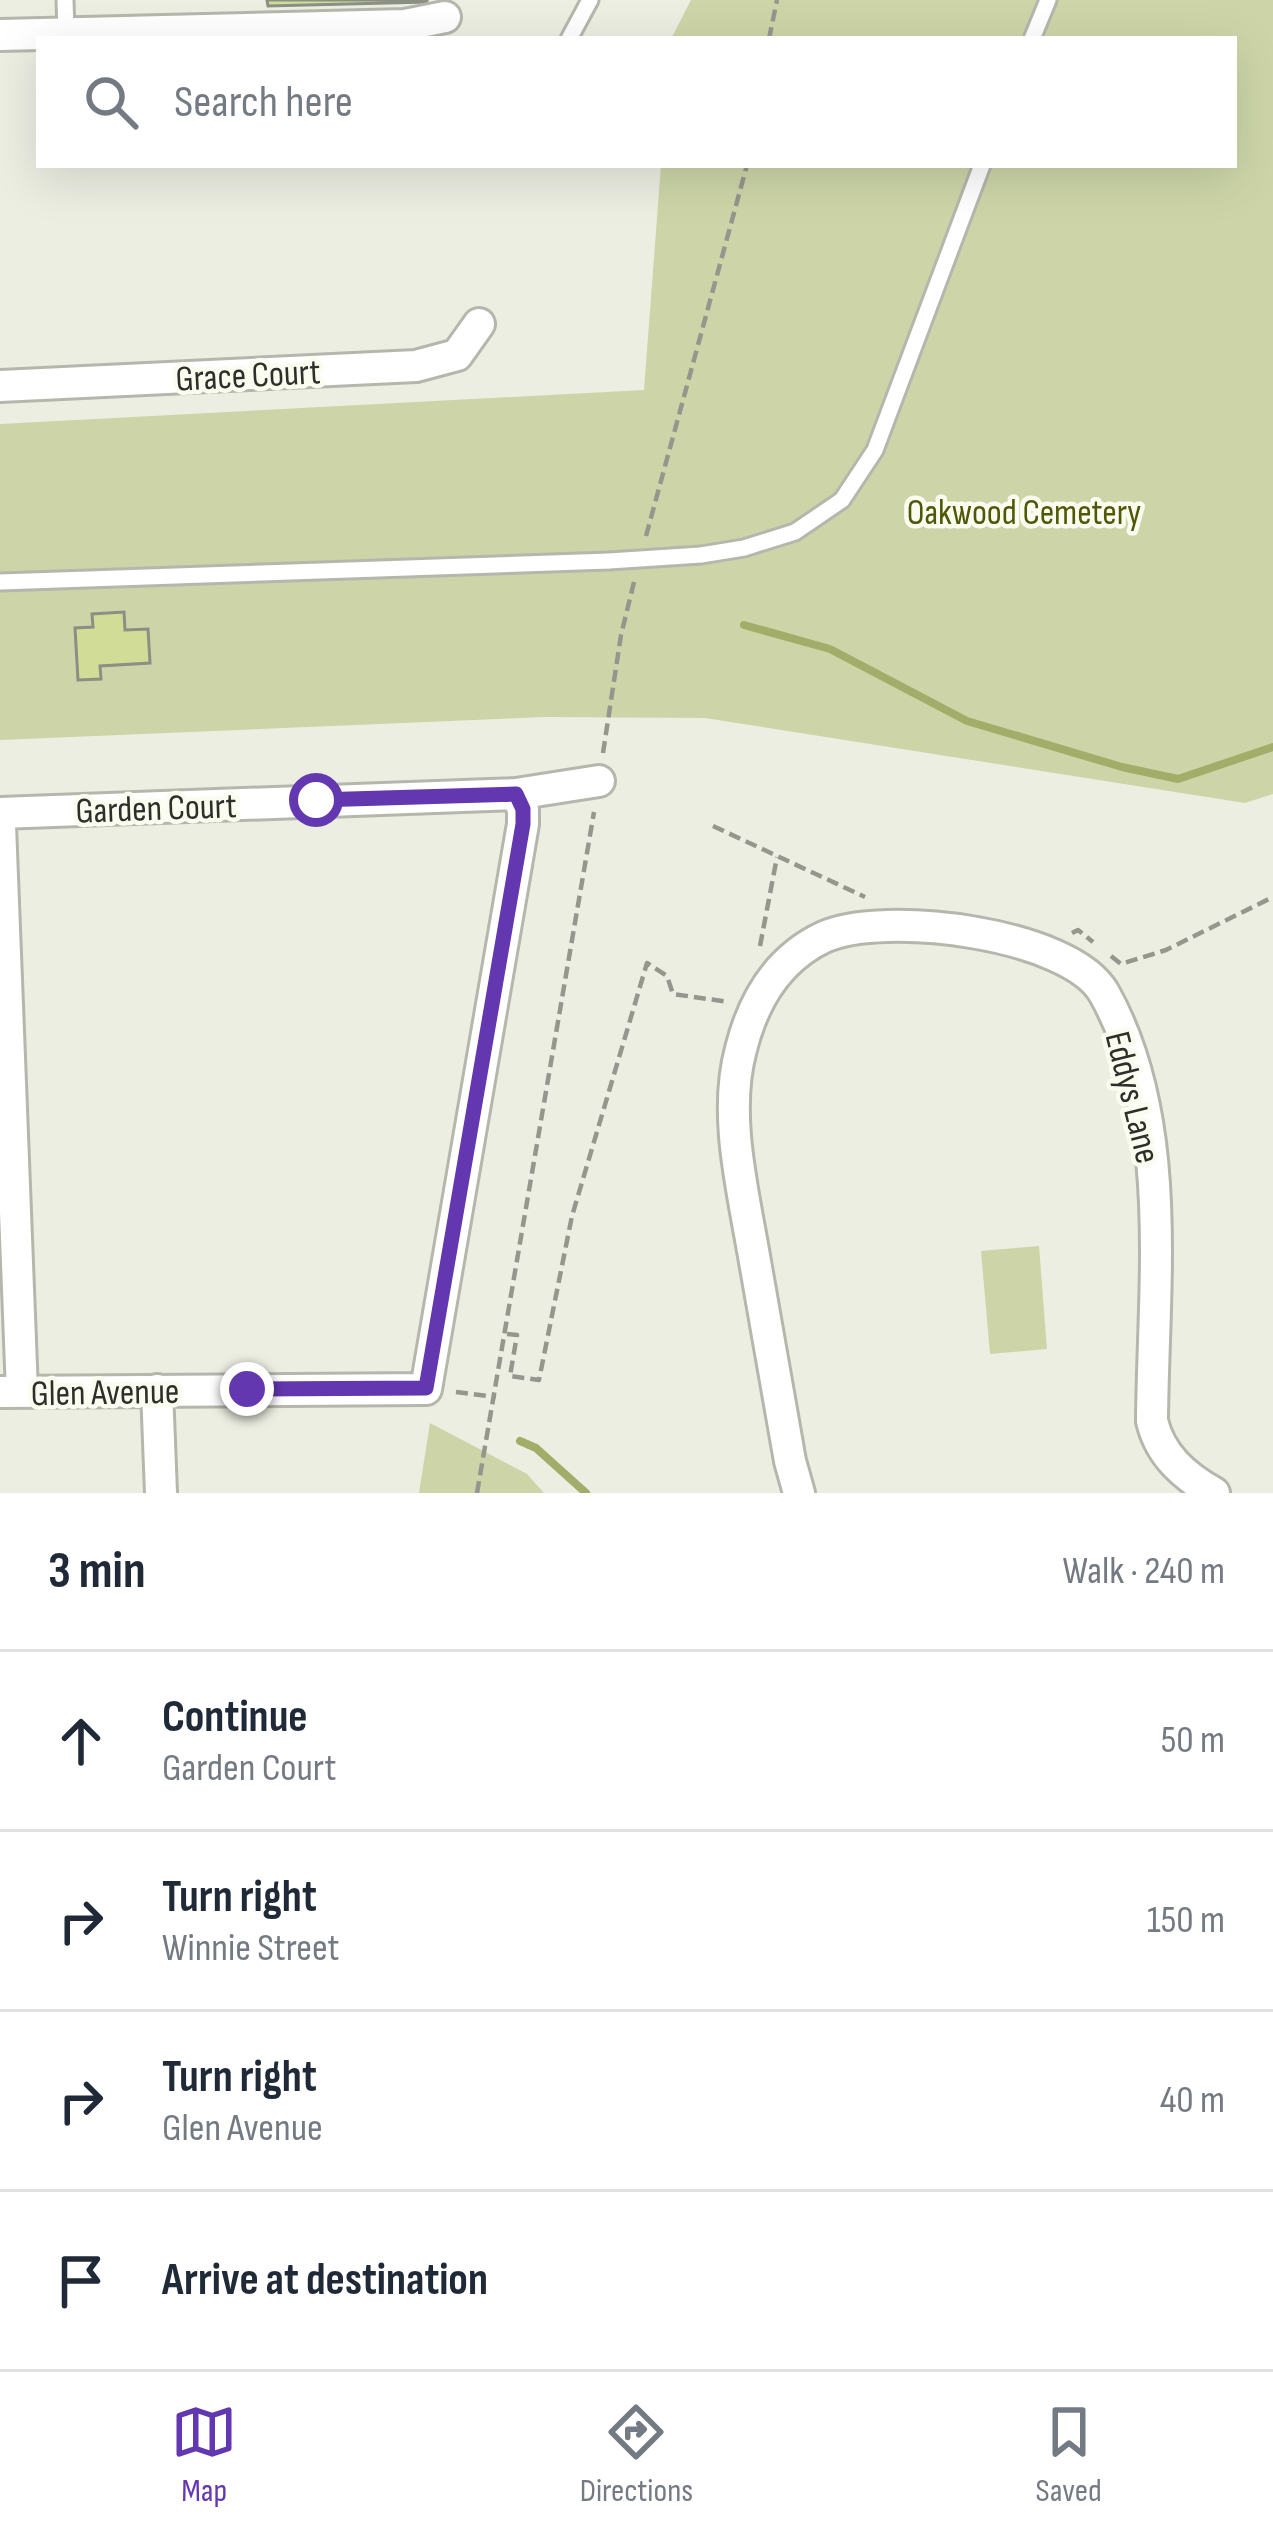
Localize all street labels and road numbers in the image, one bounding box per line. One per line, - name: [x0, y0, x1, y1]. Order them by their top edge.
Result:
- street label: Grace Court: [175, 351, 322, 402]
- street label: Garden Court: [75, 785, 237, 834]
- street label: Eddys Lane: [1094, 1027, 1169, 1168]
- street label: Glen Avenue: [31, 1371, 180, 1416]

